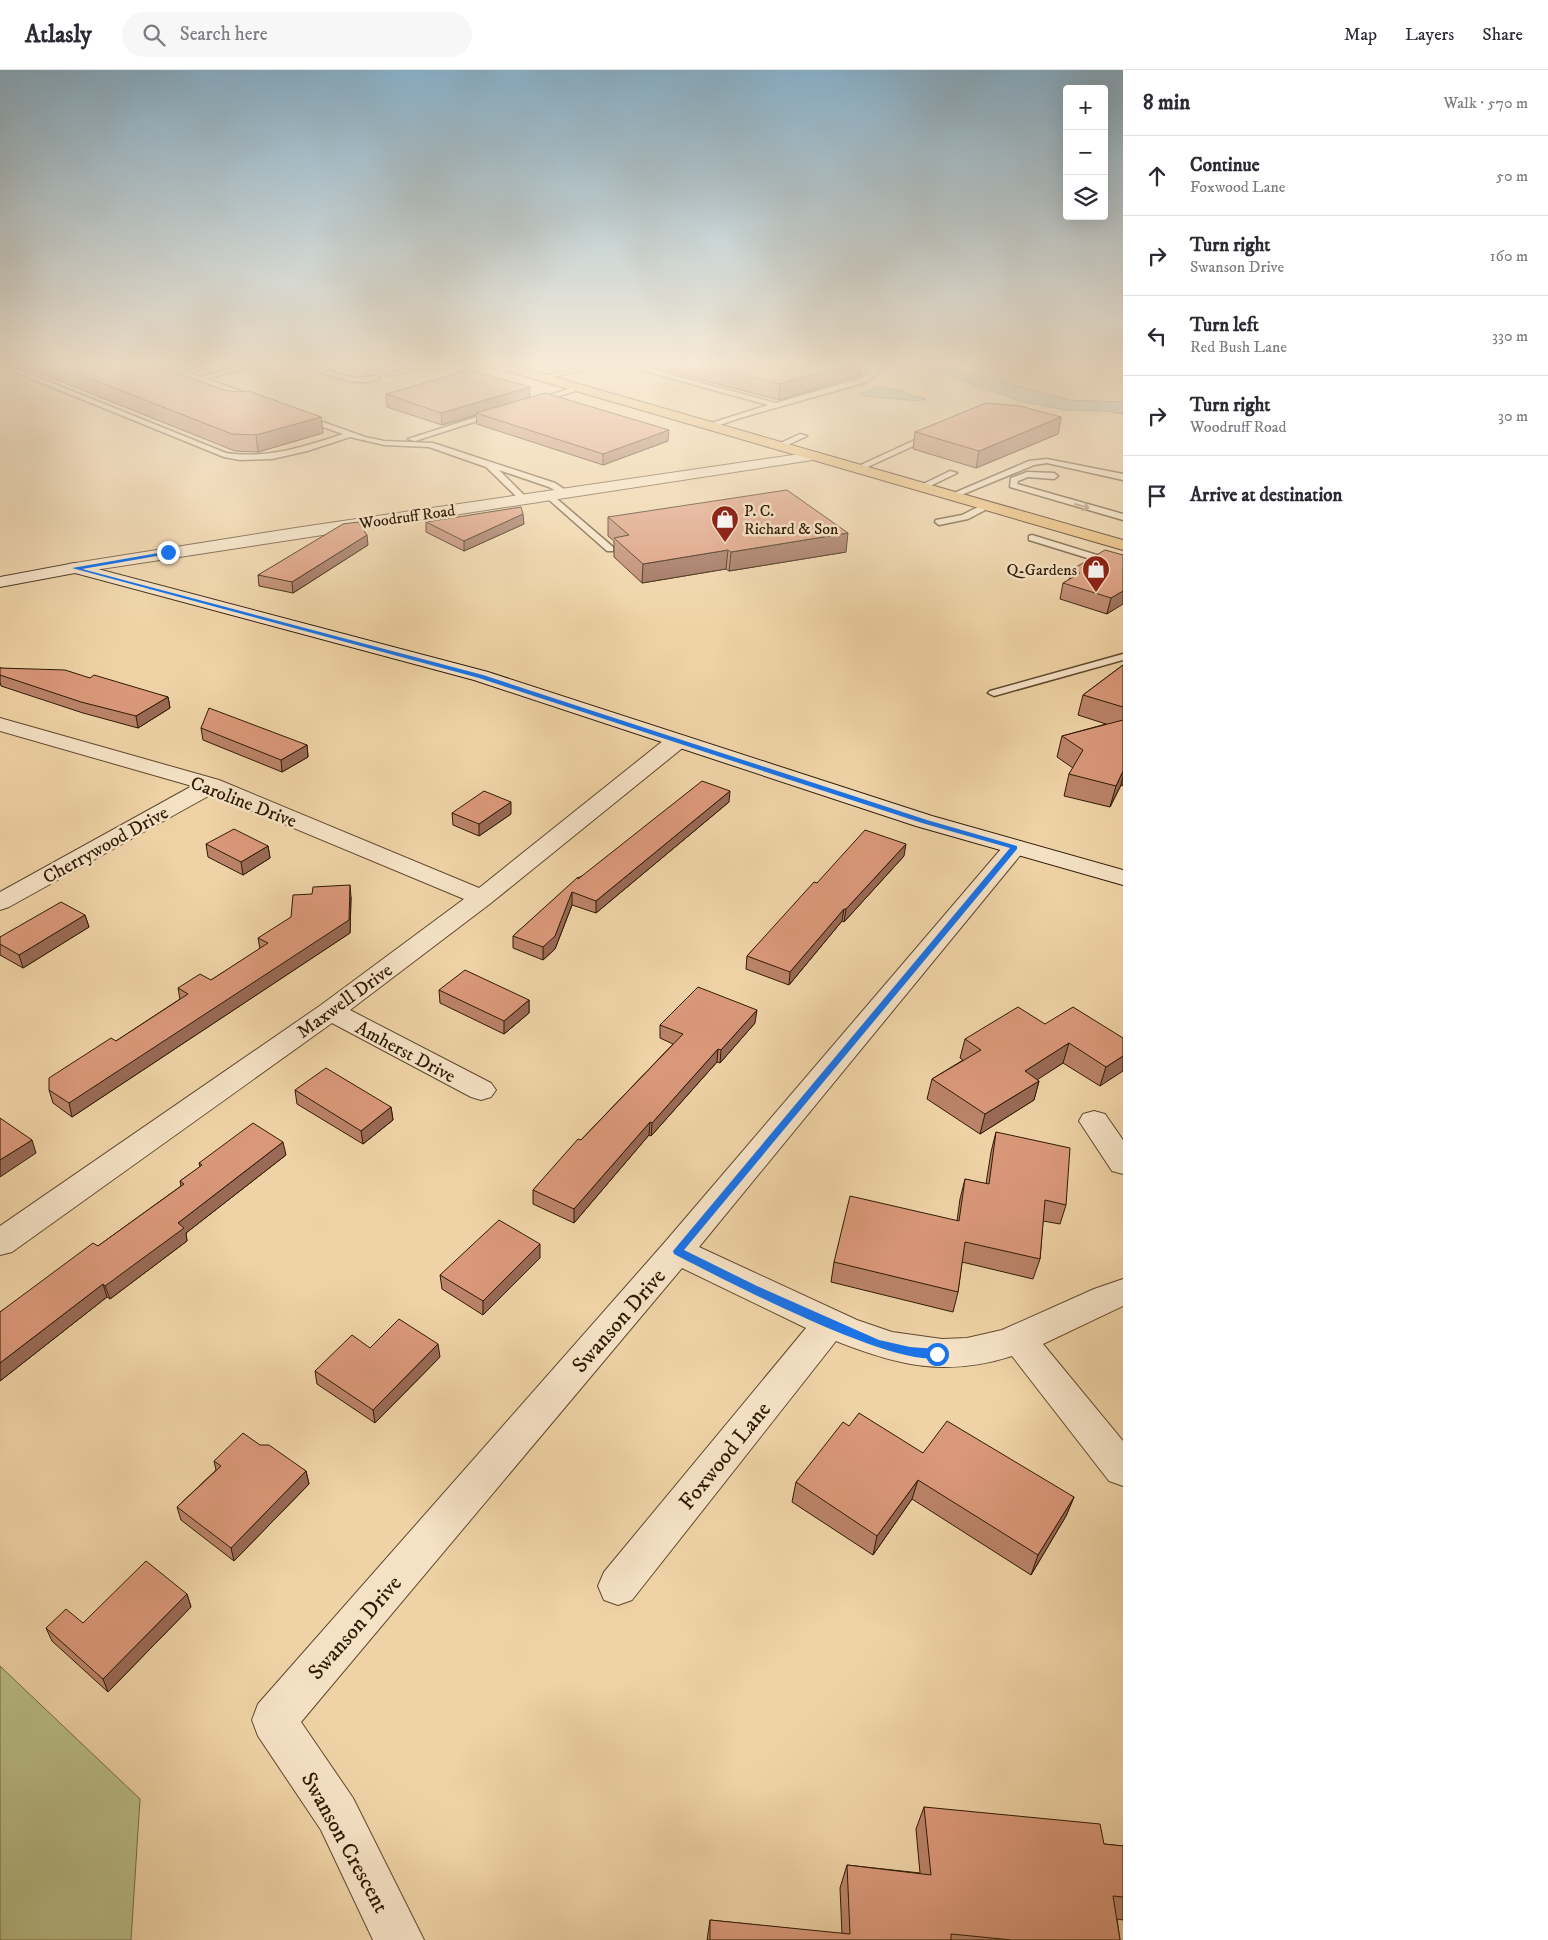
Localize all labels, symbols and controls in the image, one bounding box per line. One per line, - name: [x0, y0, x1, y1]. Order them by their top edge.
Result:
- search box: [122, 12, 472, 57]
- text: Atlasly: [25, 20, 92, 50]
- icon: search: [140, 21, 168, 49]
- text: Search here: [180, 23, 268, 46]
- text: Map: [1344, 24, 1377, 46]
- text: Layers: [1405, 24, 1454, 46]
- text: Share: [1482, 24, 1523, 46]
- map controls: [1063, 85, 1108, 220]
- button: +: [1063, 85, 1108, 130]
- text: 8 min: [1143, 90, 1190, 116]
- text: Walk · 570 m: [1444, 93, 1528, 113]
- button: −: [1063, 130, 1108, 175]
- text: Continue: [1190, 154, 1260, 177]
- icon: ahead: [1143, 162, 1171, 190]
- text: 50 m: [1496, 166, 1528, 186]
- button: layers: [1063, 175, 1108, 220]
- text: Foxwood Lane: [1190, 177, 1285, 197]
- text: Turn right: [1190, 234, 1270, 257]
- icon: right: [1143, 242, 1171, 270]
- text: 160 m: [1490, 246, 1528, 266]
- text: Swanson Drive: [1190, 257, 1284, 277]
- text: Turn left: [1190, 314, 1259, 337]
- icon: left: [1143, 322, 1171, 350]
- text: 330 m: [1492, 326, 1528, 346]
- text: Red Bush Lane: [1190, 337, 1287, 357]
- text: Turn right: [1190, 394, 1270, 417]
- icon: right: [1143, 402, 1171, 430]
- text: 30 m: [1498, 406, 1528, 426]
- text: Woodruff Road: [1190, 417, 1287, 437]
- icon: arrive: [1143, 482, 1171, 510]
- text: Arrive at destination: [1190, 484, 1342, 507]
- street label: Woodruff Road: [357, 500, 456, 534]
- place label: P. C. Richard & Son: [744, 501, 839, 539]
- one-way arrow: [1074, 501, 1090, 511]
- shop icon: P. C. Richard & Son: [710, 504, 740, 543]
- route end: [157, 541, 180, 564]
- shop icon: Q-Gardens: [1081, 554, 1111, 593]
- place label: Q-Gardens: [1006, 560, 1077, 580]
- street label: Caroline Drive: [187, 772, 300, 833]
- street label: Cherrywood Drive: [39, 801, 173, 889]
- street label: Maxwell Drive: [293, 959, 397, 1044]
- street label: Amherst Drive: [351, 1016, 459, 1088]
- street label: Swanson Drive: [566, 1263, 672, 1379]
- route start: [926, 1343, 949, 1366]
- street label: Foxwood Lane: [673, 1397, 777, 1515]
- street label: Swanson Drive: [302, 1570, 408, 1686]
- street label: Swanson Crescent: [295, 1768, 394, 1918]

